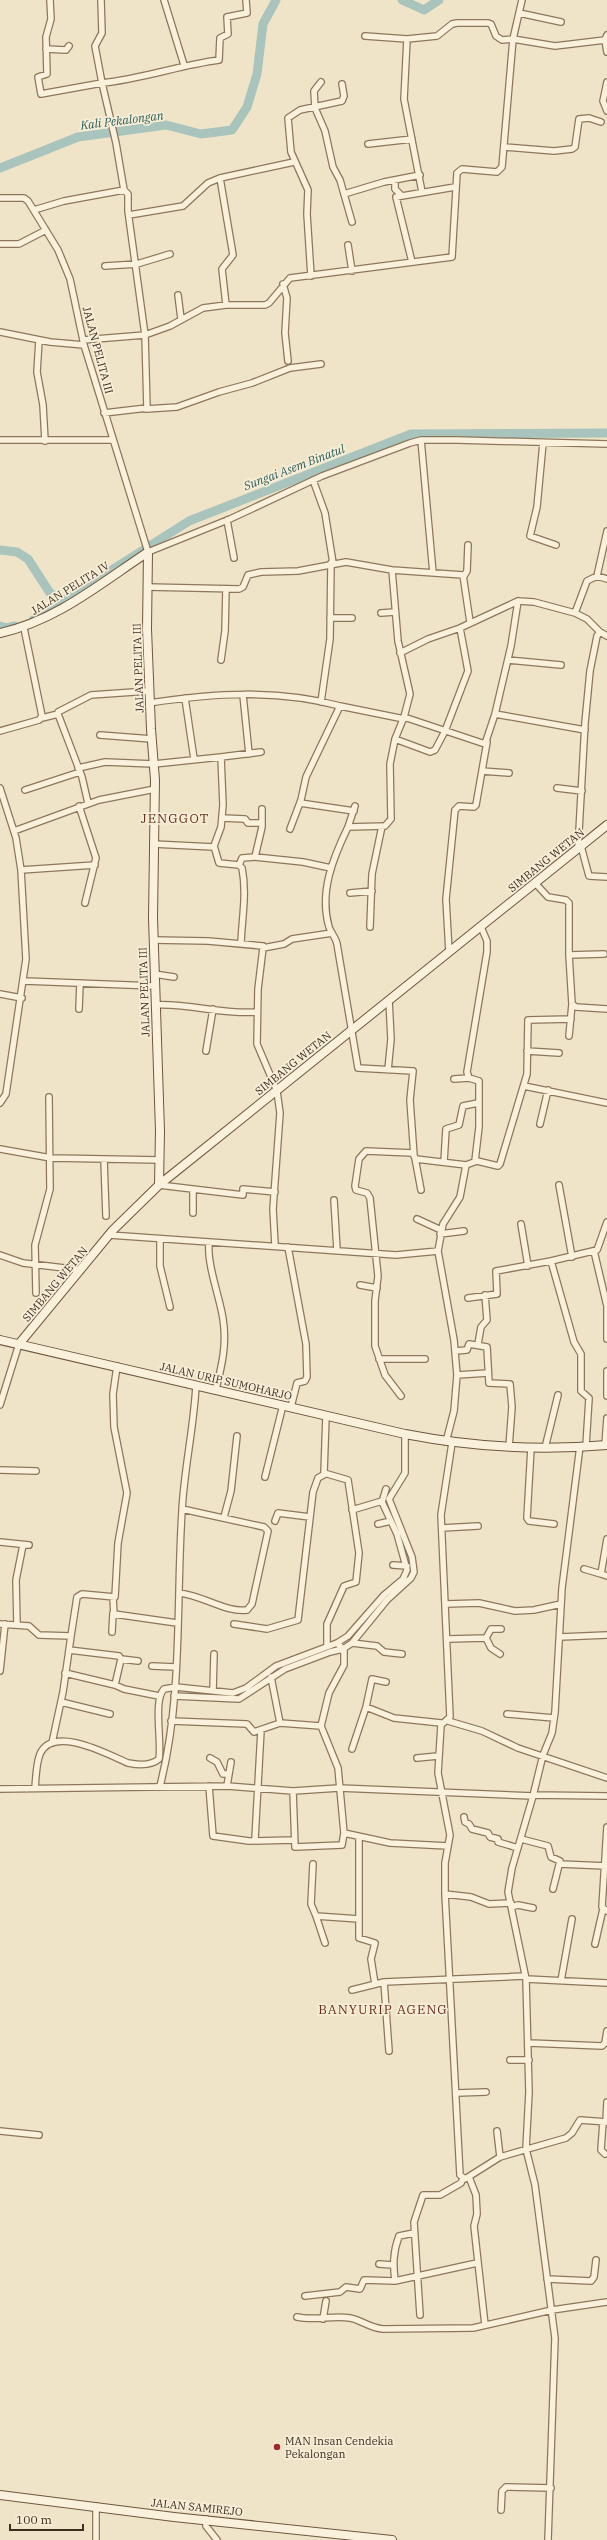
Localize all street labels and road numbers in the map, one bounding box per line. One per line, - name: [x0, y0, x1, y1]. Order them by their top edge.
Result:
- street label: JALAN PELITA III: [80, 305, 116, 395]
- street label: JALAN PELITA IV: [28, 558, 112, 618]
- street label: JALAN PELITA III: [129, 623, 147, 713]
- street label: SIMBANG WETAN: [505, 825, 587, 895]
- street label: JALAN PELITA III: [135, 947, 153, 1037]
- street label: SIMBANG WETAN: [252, 1028, 334, 1098]
- street label: SIMBANG WETAN: [19, 1243, 91, 1324]
- street label: JALAN URIP SUMOHARJO: [159, 1359, 294, 1403]
- street label: JALAN SAMIREJO: [150, 2495, 244, 2519]

